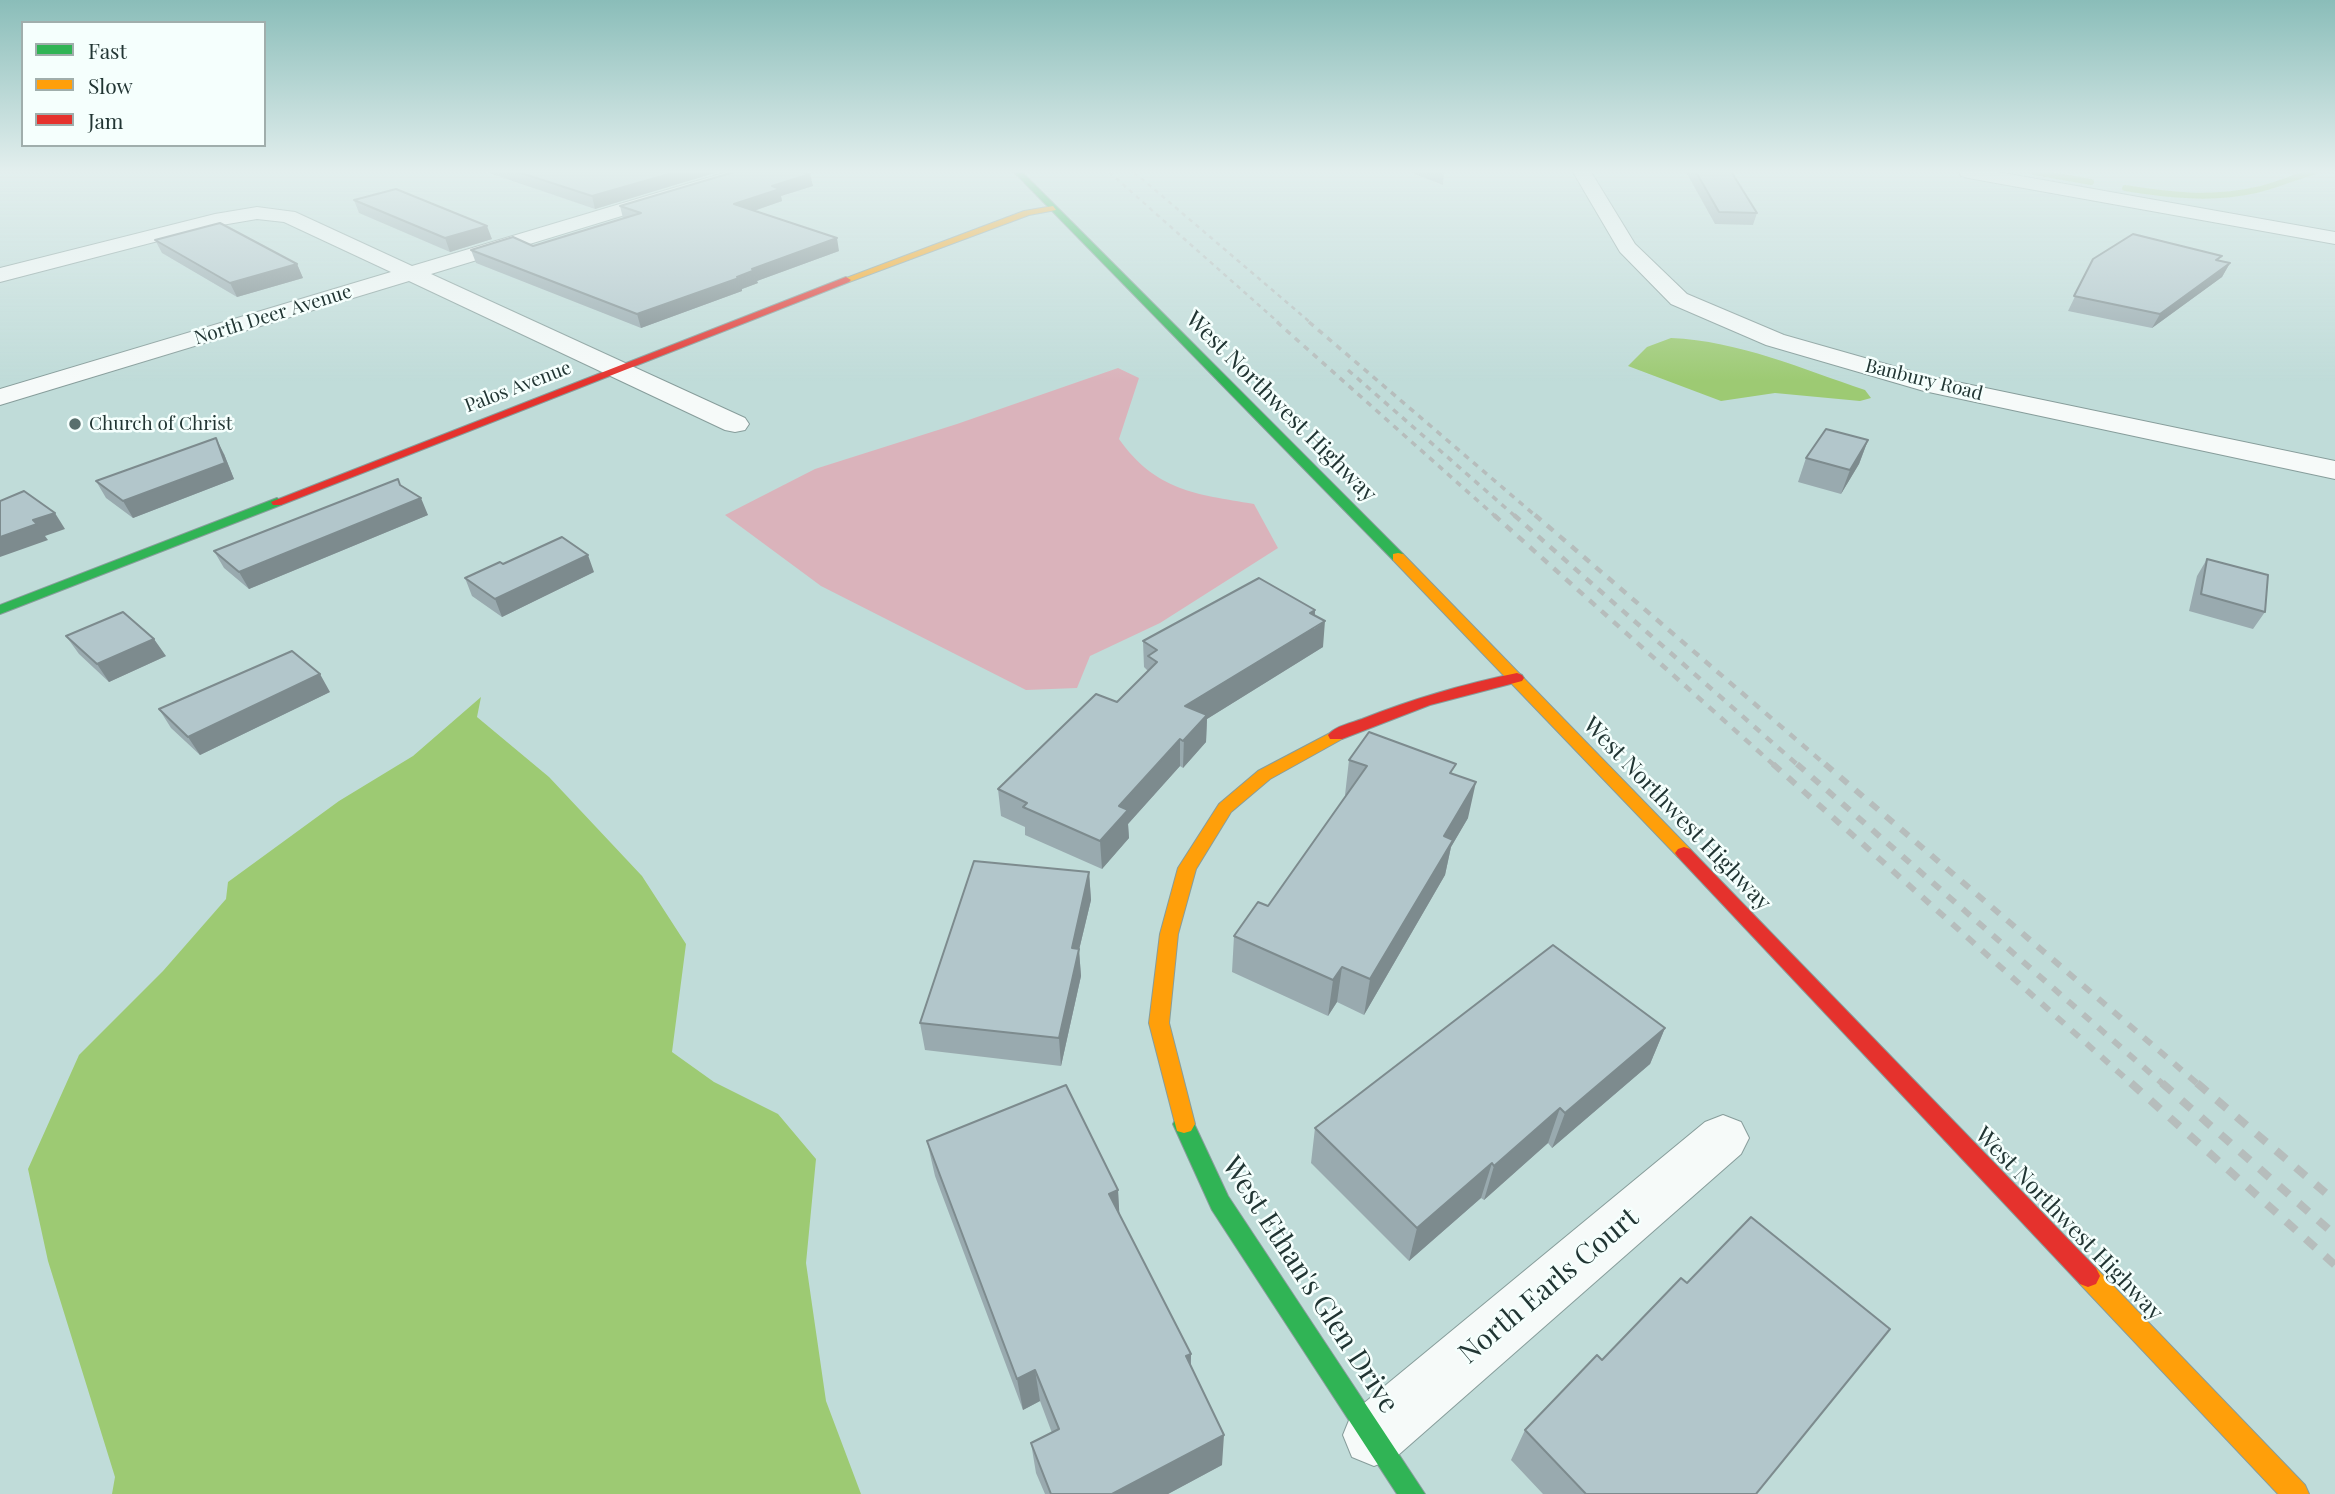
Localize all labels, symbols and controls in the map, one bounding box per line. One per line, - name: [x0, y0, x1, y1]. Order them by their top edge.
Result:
- legend: [21, 21, 266, 147]
- text: Fast: [88, 36, 127, 64]
- text: Slow: [88, 71, 133, 99]
- text: Jam: [88, 106, 124, 134]
- street label: North Deer Avenue: [192, 280, 354, 350]
- street label: West Northwest Highway: [1180, 306, 1382, 508]
- street label: Banbury Road: [1863, 354, 1985, 406]
- street label: Palos Avenue: [462, 356, 574, 418]
- place label: Church of Christ: [89, 413, 232, 435]
- marker: Church of Christ: [67, 416, 83, 432]
- street label: West Northwest Highway: [1577, 711, 1777, 917]
- street label: West Northwest Highway: [1969, 1121, 2169, 1327]
- street label: West Ethan's Glen Drive: [1215, 1151, 1405, 1419]
- street label: North Earls Court: [1452, 1201, 1646, 1371]

